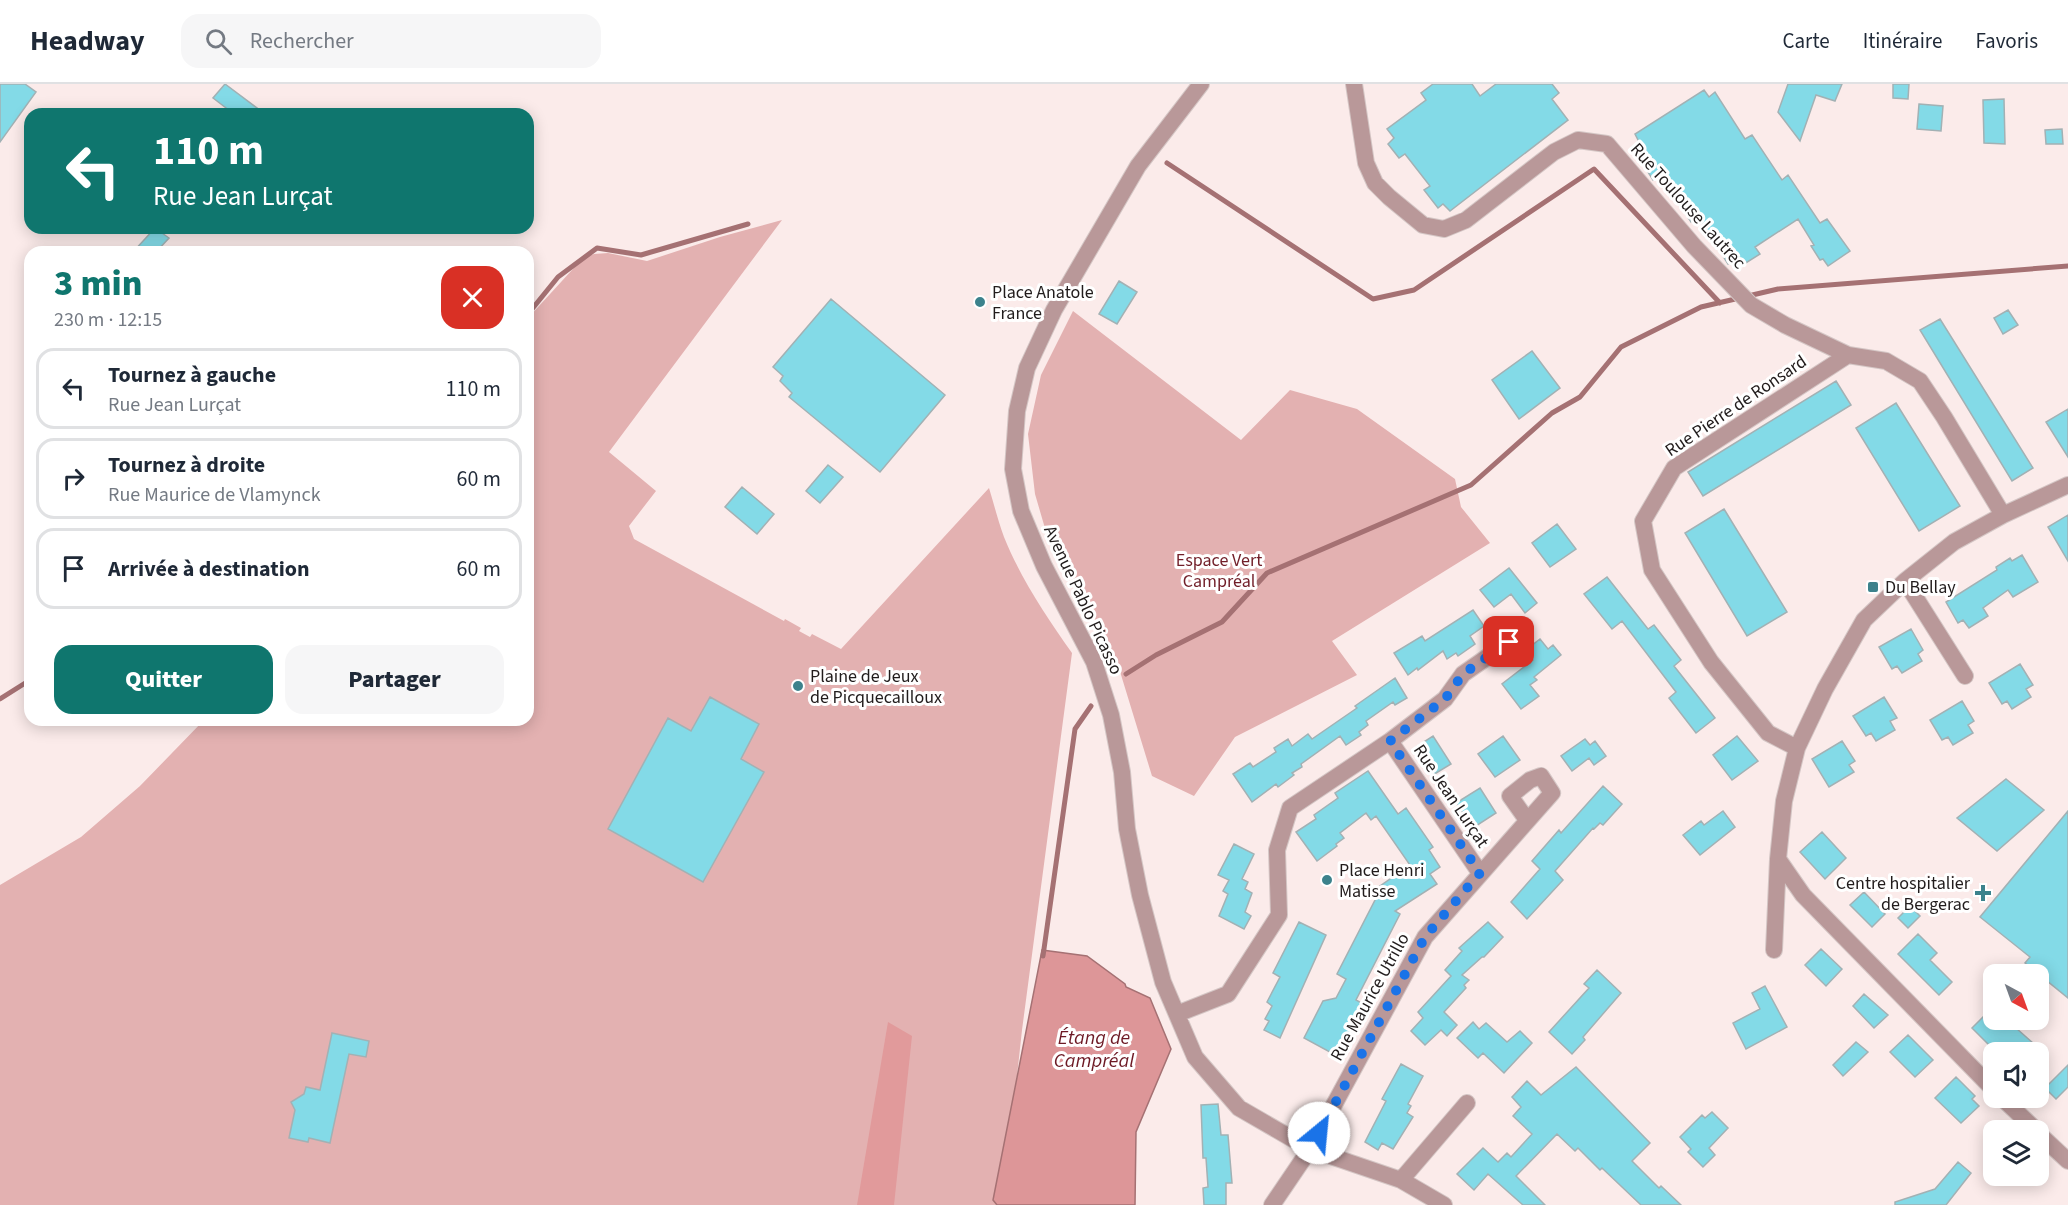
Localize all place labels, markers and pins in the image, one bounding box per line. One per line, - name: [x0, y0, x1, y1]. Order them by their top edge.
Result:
- place label: Place Anatole France: [992, 280, 1094, 326]
- marker: Place Anatole France: [973, 295, 987, 309]
- place label: Du Bellay: [1885, 575, 1956, 600]
- marker: Du Bellay: [1866, 580, 1880, 594]
- pin: [1483, 616, 1534, 667]
- place label: Plaine de Jeux de Picquecailloux: [810, 664, 942, 710]
- marker: Plaine de Jeux de Picquecailloux: [791, 679, 805, 693]
- place label: Place Henri Matisse: [1339, 858, 1424, 904]
- place label: Centre hospitalier de Bergerac: [1836, 871, 1971, 917]
- marker: Place Henri Matisse: [1320, 873, 1334, 887]
- marker: Centre hospitalier de Bergerac: [1974, 884, 1992, 902]

